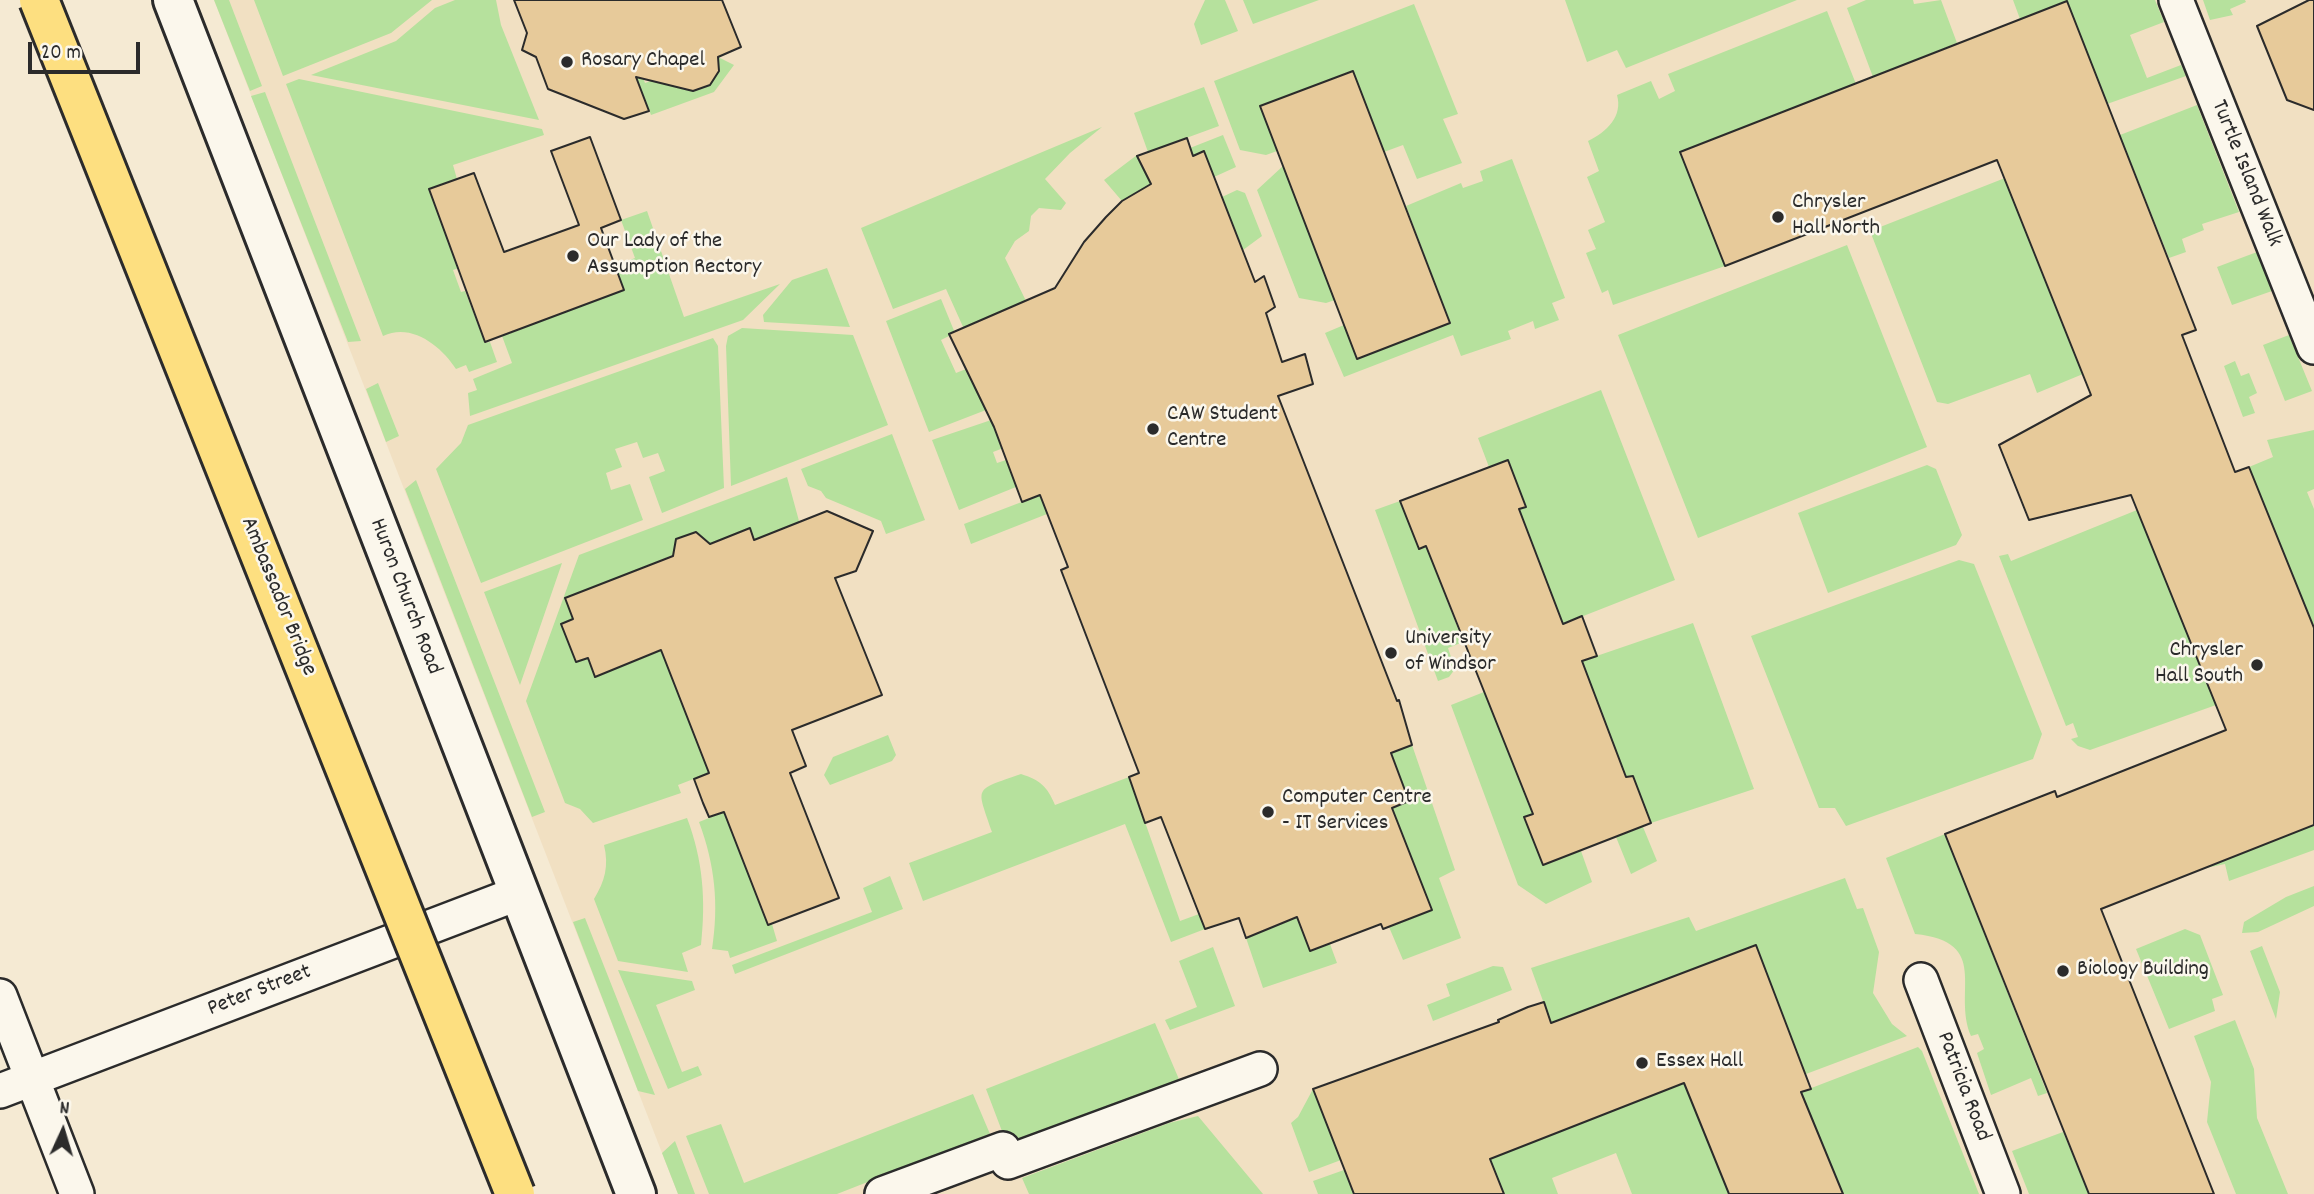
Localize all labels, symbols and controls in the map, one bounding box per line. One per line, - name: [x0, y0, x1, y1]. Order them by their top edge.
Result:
- scale bar: [32, 28, 144, 72]
- text: 20 m: [41, 39, 81, 69]
- place label: Rosary Chapel: [581, 48, 705, 76]
- marker: Rosary Chapel: [559, 54, 575, 70]
- street label: Turtle Island Walk: [2203, 97, 2287, 251]
- place label: Chrysler Hall North: [1792, 190, 1880, 244]
- marker: Chrysler Hall North: [1770, 209, 1786, 225]
- place label: Our Lady of the Assumption Rectory: [587, 229, 761, 283]
- marker: Our Lady of the Assumption Rectory: [565, 248, 581, 264]
- place label: CAW Student Centre: [1167, 402, 1278, 456]
- marker: CAW Student Centre: [1145, 421, 1161, 437]
- street label: Ambassador Bridge: [233, 514, 321, 680]
- street label: Huron Church Road: [362, 515, 446, 679]
- place label: University of Windsor: [1405, 626, 1496, 680]
- place label: Chrysler Hall South: [2155, 638, 2243, 692]
- marker: University of Windsor: [1383, 645, 1399, 661]
- marker: Chrysler Hall South: [2249, 657, 2265, 673]
- place label: Computer Centre - IT Services: [1282, 785, 1432, 839]
- marker: Computer Centre - IT Services: [1260, 804, 1276, 820]
- place label: Biology Building: [2077, 957, 2209, 985]
- street label: Peter Street: [204, 960, 316, 1024]
- marker: Biology Building: [2055, 963, 2071, 979]
- street label: Patricia Road: [1929, 1028, 1995, 1146]
- place label: Essex Hall: [1656, 1049, 1743, 1077]
- marker: Essex Hall: [1634, 1055, 1650, 1071]
- north arrow: [28, 1096, 98, 1166]
- text: N: [59, 1096, 70, 1123]

